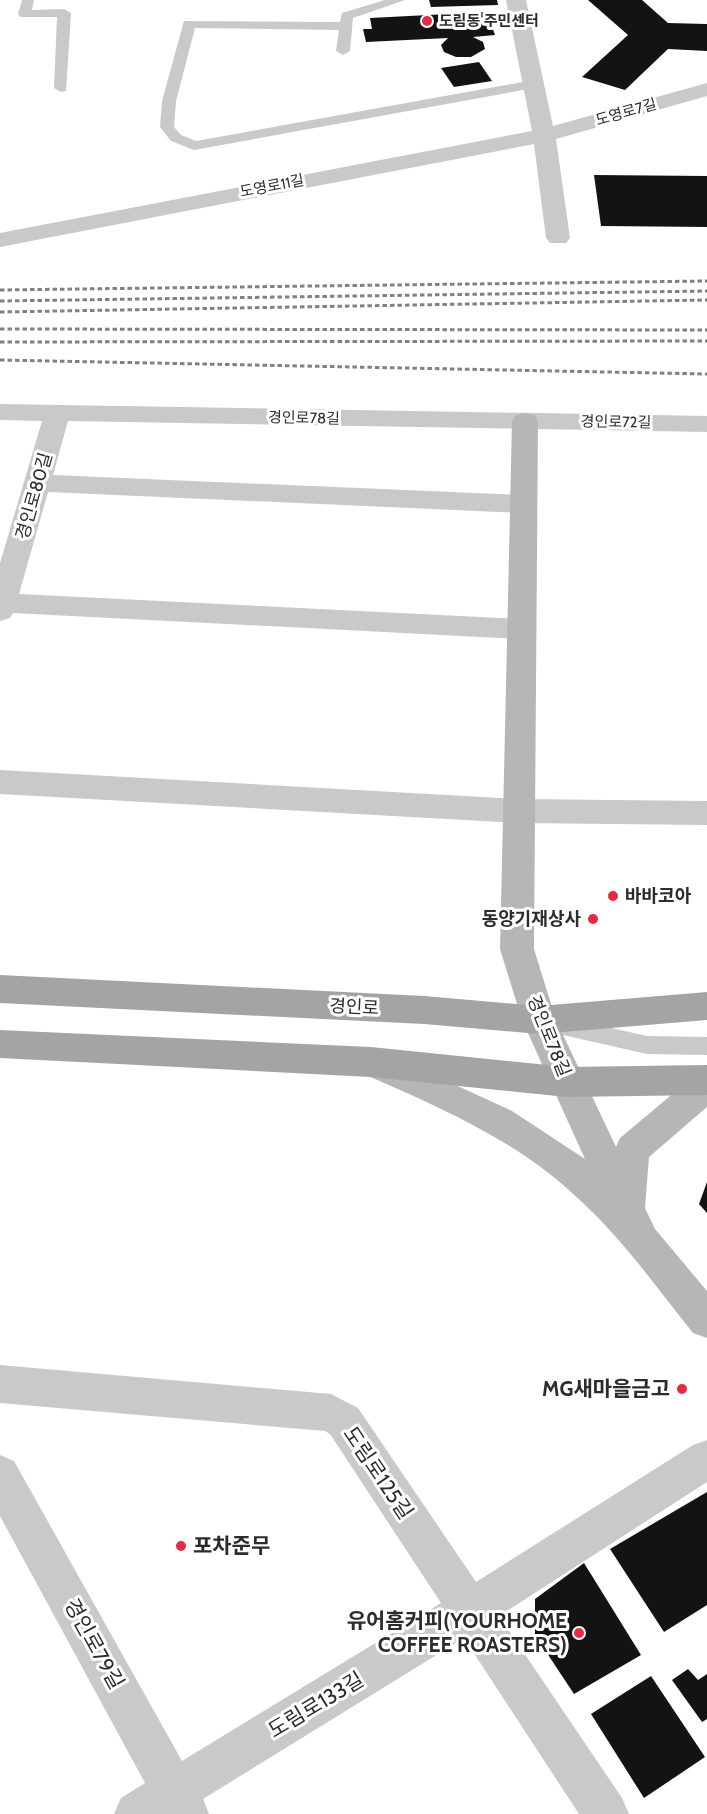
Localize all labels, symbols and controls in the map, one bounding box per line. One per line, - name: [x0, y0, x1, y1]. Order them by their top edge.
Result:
- place label: 도림동 주민센터: [439, 12, 539, 30]
- marker: 도림동 주민센터: [420, 14, 434, 28]
- street label: 도영로7길: [593, 95, 659, 129]
- street label: 도영로11길: [238, 171, 306, 201]
- street label: 경인로78길: [268, 408, 340, 428]
- street label: 경인로72길: [581, 412, 651, 432]
- street label: 경인로80길: [11, 450, 57, 542]
- place label: 바바코아: [625, 885, 692, 907]
- marker: 바바코아: [606, 889, 620, 903]
- place label: 동양기재상사: [482, 908, 581, 930]
- marker: 동양기재상사: [586, 912, 600, 926]
- street label: 경인로78길: [523, 992, 575, 1080]
- street label: 경인로: [329, 995, 379, 1019]
- place label: MG새마을금고: [542, 1376, 670, 1401]
- marker: MG새마을금고: [675, 1382, 689, 1396]
- street label: 도림로125길: [338, 1422, 419, 1524]
- place label: 포차준무: [193, 1533, 270, 1558]
- marker: 포차준무: [174, 1539, 188, 1553]
- street label: 경인로79길: [59, 1594, 130, 1693]
- place label: 유어홈커피(YOURHOME COFFEE ROASTERS): [347, 1608, 567, 1657]
- marker: 유어홈커피(YOURHOME COFFEE ROASTERS): [572, 1626, 586, 1640]
- street label: 도림로133길: [264, 1666, 368, 1743]

